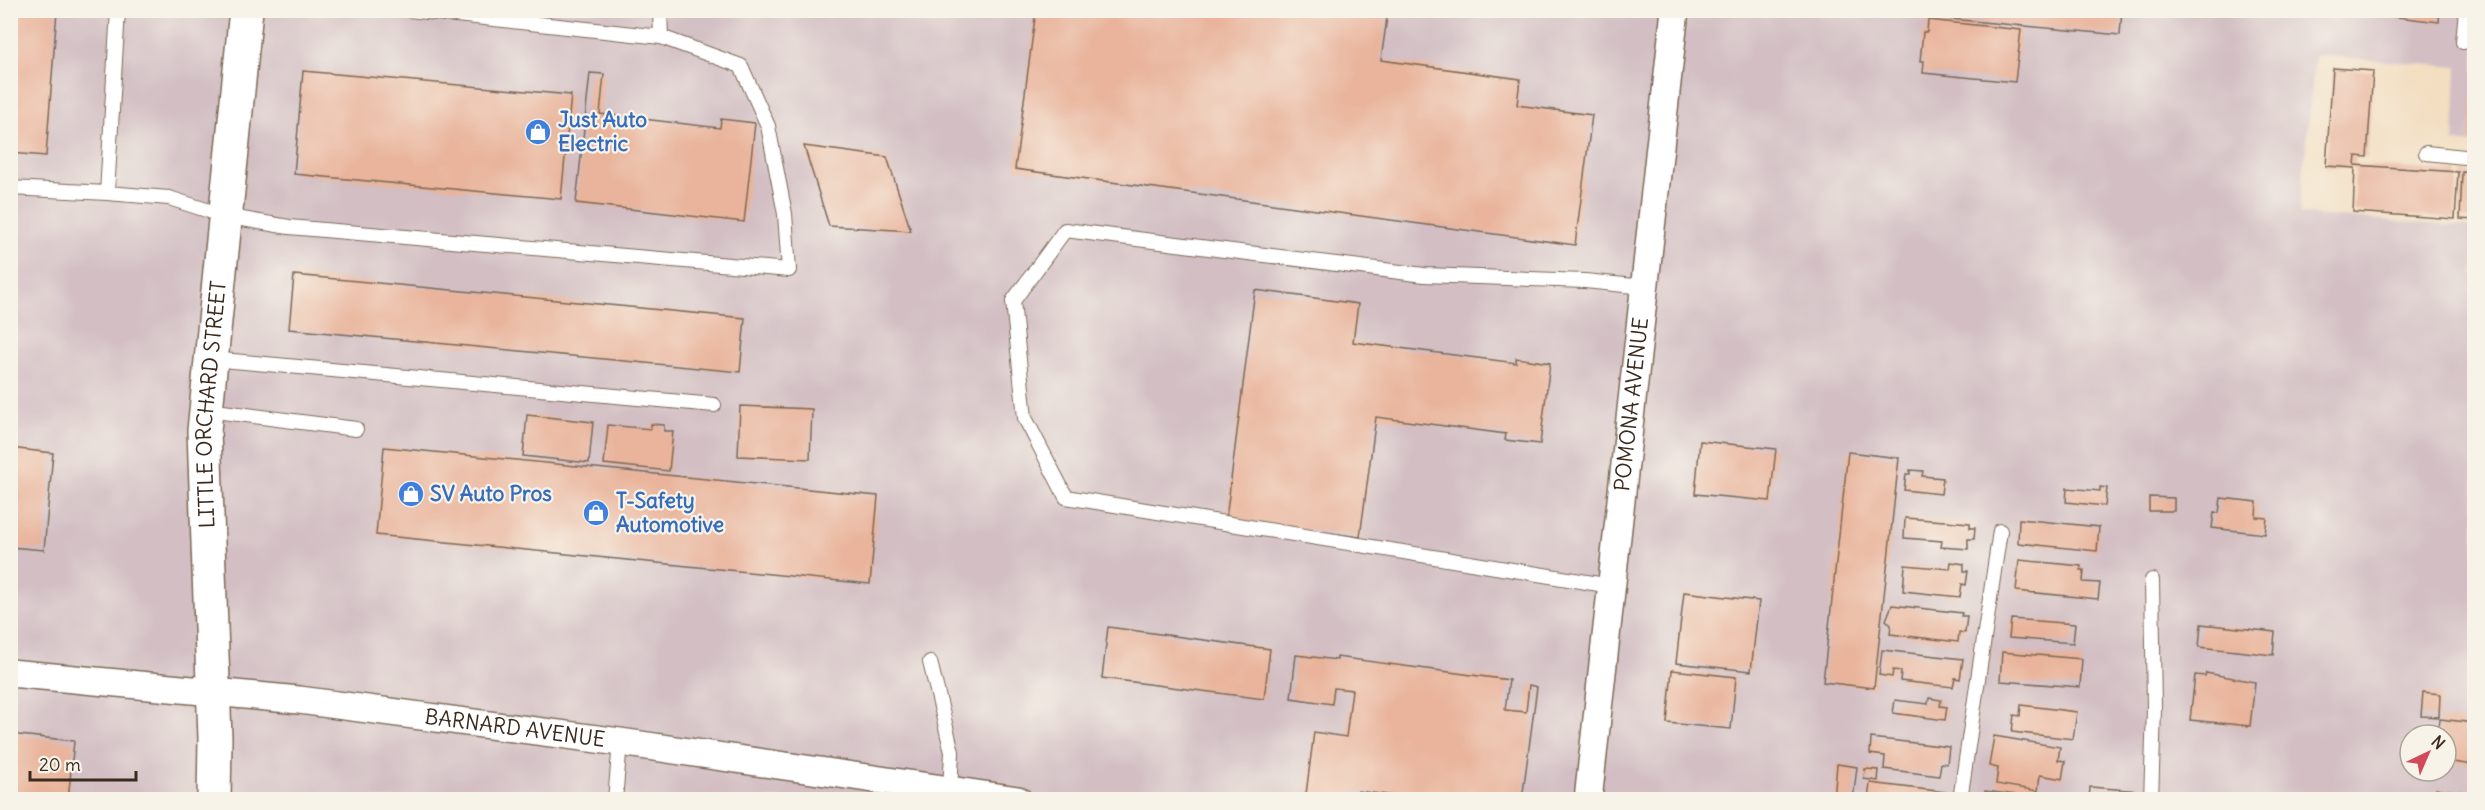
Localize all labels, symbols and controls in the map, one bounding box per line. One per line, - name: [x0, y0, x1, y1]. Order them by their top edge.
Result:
- place label: Just Auto Electric: [558, 106, 647, 157]
- shop icon: Just Auto Electric: [523, 117, 553, 147]
- street label: LITTLE ORCHARD STREET: [190, 280, 232, 529]
- street label: POMONA AVENUE: [1608, 316, 1654, 493]
- shop icon: SV Auto Pros: [396, 479, 426, 509]
- place label: SV Auto Pros: [430, 480, 552, 507]
- place label: T-Safety Automotive: [616, 487, 724, 538]
- shop icon: T-Safety Automotive: [581, 498, 611, 528]
- street label: BARNARD AVENUE: [423, 703, 607, 753]
- north arrow: [2398, 723, 2458, 783]
- text: N: [2427, 731, 2449, 753]
- scale bar: [30, 744, 136, 782]
- text: 20 m: [39, 753, 81, 776]

